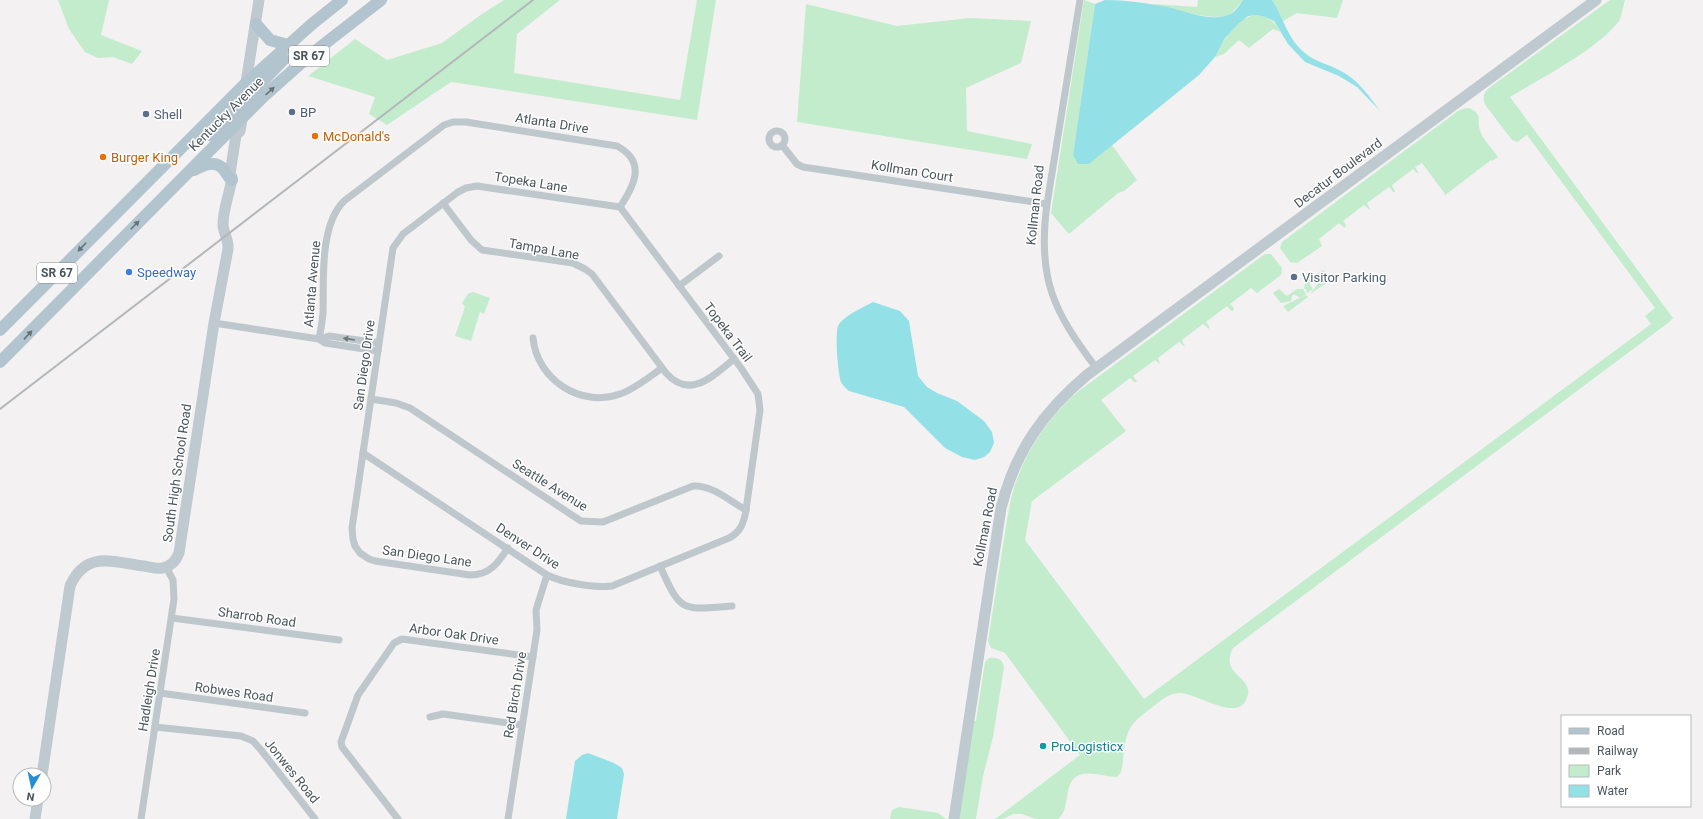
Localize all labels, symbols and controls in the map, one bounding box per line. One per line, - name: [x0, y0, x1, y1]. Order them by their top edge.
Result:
- road number: SR 67: [289, 46, 329, 66]
- street label: Kentucky Avenue: [186, 74, 266, 154]
- one-way arrow: [265, 86, 275, 95]
- place label: BP: [300, 105, 316, 120]
- place label: Shell: [154, 107, 182, 122]
- marker: BP: [287, 107, 297, 117]
- marker: Shell: [141, 109, 151, 119]
- street label: Atlanta Drive: [514, 110, 590, 136]
- place label: McDonald's: [323, 129, 391, 144]
- marker: McDonald's: [310, 131, 320, 141]
- street label: Decatur Boulevard: [1291, 135, 1385, 211]
- place label: Burger King: [111, 150, 178, 165]
- marker: Burger King: [98, 152, 108, 162]
- street label: Kollman Court: [870, 157, 954, 185]
- street label: Kollman Road: [1023, 164, 1047, 246]
- street label: Topeka Lane: [493, 169, 569, 195]
- one-way arrow: [130, 221, 140, 230]
- street label: Tampa Lane: [508, 235, 580, 263]
- street label: Atlanta Avenue: [301, 240, 323, 328]
- one-way arrow: [77, 242, 87, 252]
- road number: SR 67: [37, 263, 77, 283]
- place label: Speedway: [137, 265, 196, 280]
- marker: Speedway: [124, 267, 134, 277]
- place label: Visitor Parking: [1302, 270, 1386, 285]
- marker: Visitor Parking: [1289, 272, 1299, 282]
- street label: Topeka Trail: [701, 299, 755, 365]
- street label: San Diego Drive: [350, 319, 378, 411]
- one-way arrow: [23, 331, 32, 340]
- one-way arrow: [343, 336, 355, 342]
- street label: South High School Road: [160, 403, 194, 543]
- street label: Seattle Avenue: [510, 456, 591, 514]
- street label: Kollman Road: [970, 486, 1000, 568]
- street label: Denver Drive: [493, 520, 563, 572]
- street label: San Diego Lane: [381, 542, 473, 570]
- street label: Sharrob Road: [217, 604, 297, 630]
- street label: Arbor Oak Drive: [408, 620, 500, 648]
- street label: Hadleigh Drive: [135, 647, 163, 733]
- street label: Red Birch Drive: [501, 651, 529, 739]
- street label: Robwes Road: [194, 679, 274, 705]
- legend: [1561, 715, 1691, 807]
- text: Road: [1597, 724, 1625, 738]
- street label: Jonwes Road: [262, 736, 322, 806]
- place label: ProLogisticx: [1051, 739, 1124, 754]
- marker: ProLogisticx: [1038, 741, 1048, 751]
- text: Railway: [1597, 744, 1638, 758]
- text: Park: [1597, 764, 1622, 778]
- north arrow: [12, 767, 52, 807]
- text: Water: [1597, 784, 1628, 798]
- text: N: [25, 789, 35, 803]

